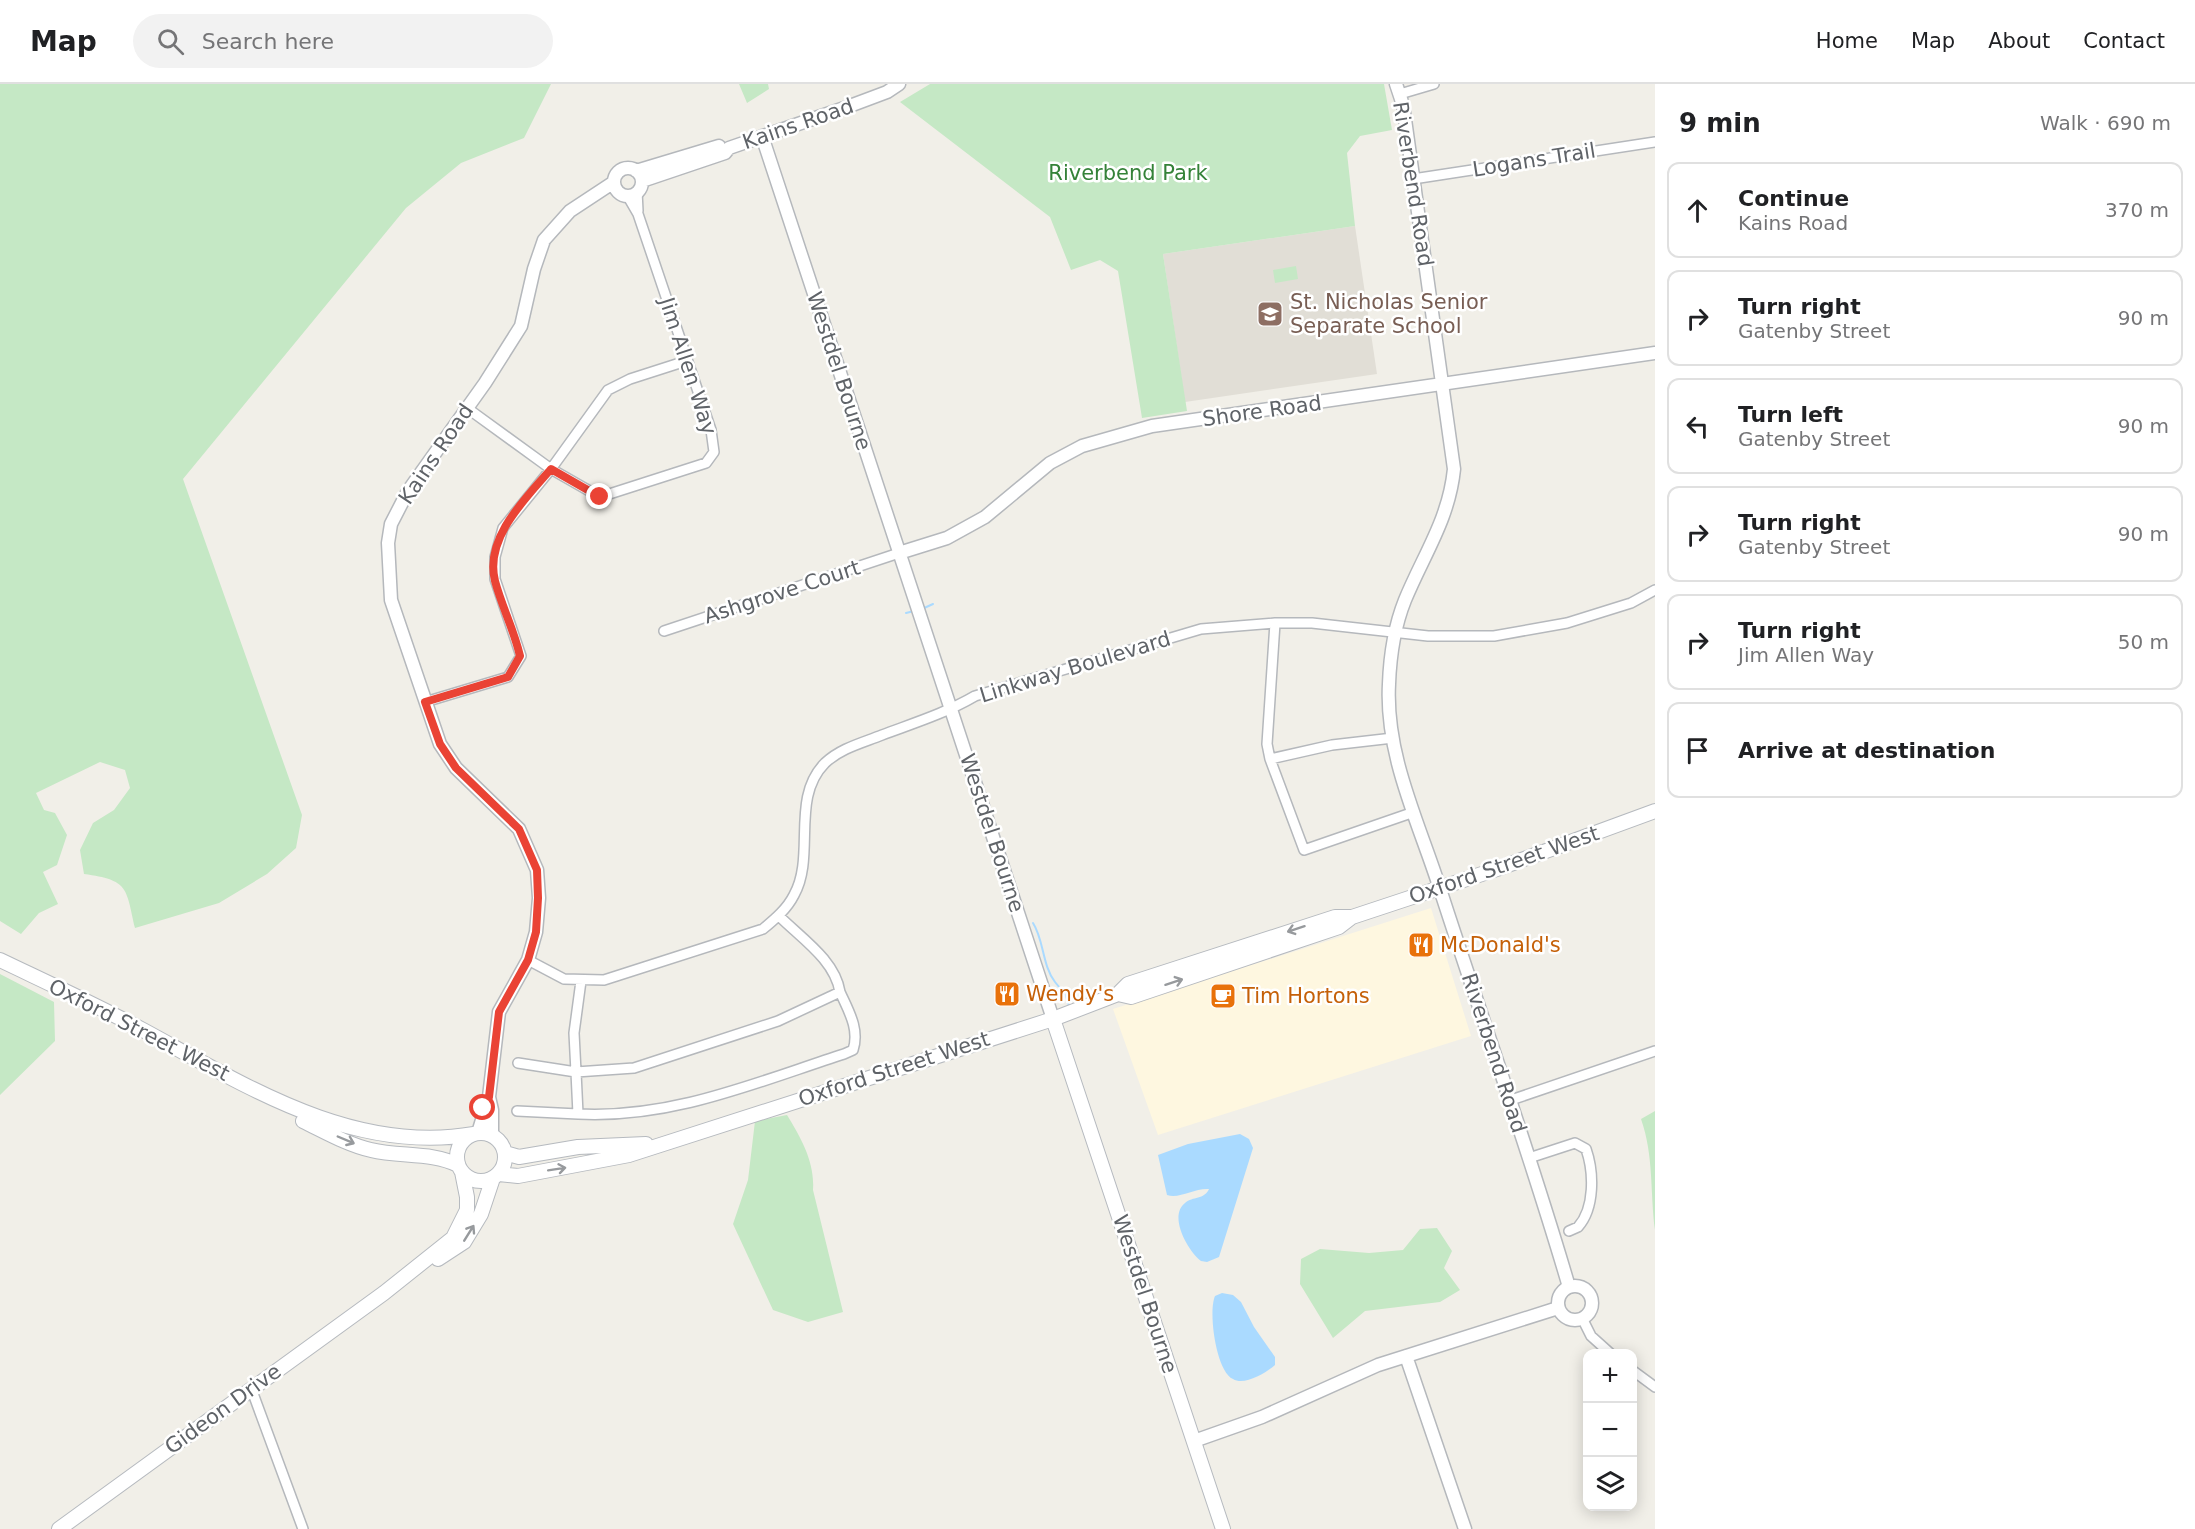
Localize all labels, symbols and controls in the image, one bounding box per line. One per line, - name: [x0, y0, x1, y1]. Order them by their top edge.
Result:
- search box: [133, 14, 553, 68]
- text: Map: [30, 25, 97, 58]
- icon: search: [154, 25, 187, 58]
- text: Search here: [202, 29, 334, 54]
- text: Home: [1816, 29, 1878, 53]
- text: Map: [1911, 29, 1955, 53]
- text: About: [1988, 29, 2050, 53]
- text: Contact: [2083, 29, 2165, 53]
- street label: Kains Road: [739, 94, 857, 154]
- street label: Riverbend Road: [1388, 100, 1438, 268]
- text: 9 min: [1679, 108, 1761, 138]
- text: Walk · 690 m: [2040, 111, 2171, 135]
- street label: Logans Trail: [1471, 138, 1597, 182]
- park label: Riverbend Park: [1048, 161, 1209, 185]
- text: Continue: [1738, 186, 1849, 211]
- icon: ahead: [1681, 194, 1714, 227]
- text: 370 m: [2105, 198, 2169, 222]
- text: Kains Road: [1738, 211, 1848, 235]
- street label: Westdel Bourne: [802, 289, 876, 453]
- place label: St. Nicholas Senior Separate School: [1290, 290, 1488, 338]
- street label: Jim Allen Way: [654, 292, 721, 438]
- text: Turn right: [1738, 294, 1861, 319]
- school or university icon: St. Nicholas Senior Separate School: [1255, 299, 1285, 329]
- icon: right: [1681, 302, 1714, 335]
- text: 90 m: [2118, 306, 2169, 330]
- text: Gatenby Street: [1738, 319, 1890, 343]
- street label: Shore Road: [1201, 391, 1323, 431]
- street label: Kains Road: [394, 399, 478, 509]
- text: Turn left: [1738, 402, 1843, 427]
- icon: left: [1681, 410, 1714, 443]
- text: 90 m: [2118, 414, 2169, 438]
- text: Gatenby Street: [1738, 427, 1890, 451]
- route end: [586, 483, 612, 509]
- text: Turn right: [1738, 510, 1861, 535]
- icon: right: [1681, 518, 1714, 551]
- text: 90 m: [2118, 522, 2169, 546]
- text: Gatenby Street: [1738, 535, 1890, 559]
- street label: Ashgrove Court: [701, 555, 863, 629]
- text: Turn right: [1738, 618, 1861, 643]
- icon: right: [1681, 626, 1714, 659]
- street label: Linkway Boulevard: [977, 627, 1173, 707]
- text: 50 m: [2118, 630, 2169, 654]
- text: Jim Allen Way: [1738, 643, 1874, 667]
- icon: arrive: [1681, 734, 1714, 767]
- text: Arrive at destination: [1738, 738, 1995, 763]
- street label: Westdel Bourne: [955, 751, 1029, 915]
- street label: Oxford Street West: [1406, 821, 1602, 909]
- one-way arrow: [1287, 925, 1306, 936]
- restaurant icon: McDonald's: [1406, 930, 1436, 960]
- place label: McDonald's: [1440, 933, 1561, 957]
- street label: Riverbend Road: [1457, 970, 1531, 1136]
- street label: Oxford Street West: [45, 974, 233, 1086]
- one-way arrow: [1164, 976, 1183, 987]
- restaurant icon: Wendy's: [992, 979, 1022, 1009]
- cafe icon: Tim Hortons: [1208, 981, 1238, 1011]
- place label: Wendy's: [1026, 982, 1114, 1006]
- place label: Tim Hortons: [1241, 984, 1370, 1008]
- street label: Oxford Street West: [795, 1027, 993, 1111]
- route start: [469, 1094, 495, 1120]
- one-way arrow: [336, 1135, 354, 1146]
- one-way arrow: [546, 1164, 566, 1175]
- street label: Westdel Bourne: [1108, 1212, 1182, 1376]
- one-way arrow: [464, 1225, 476, 1242]
- map controls: [1583, 1349, 1637, 1511]
- button: +: [1583, 1349, 1637, 1403]
- street label: Gideon Drive: [160, 1359, 286, 1459]
- button: −: [1583, 1403, 1637, 1457]
- button: layers: [1583, 1457, 1637, 1511]

